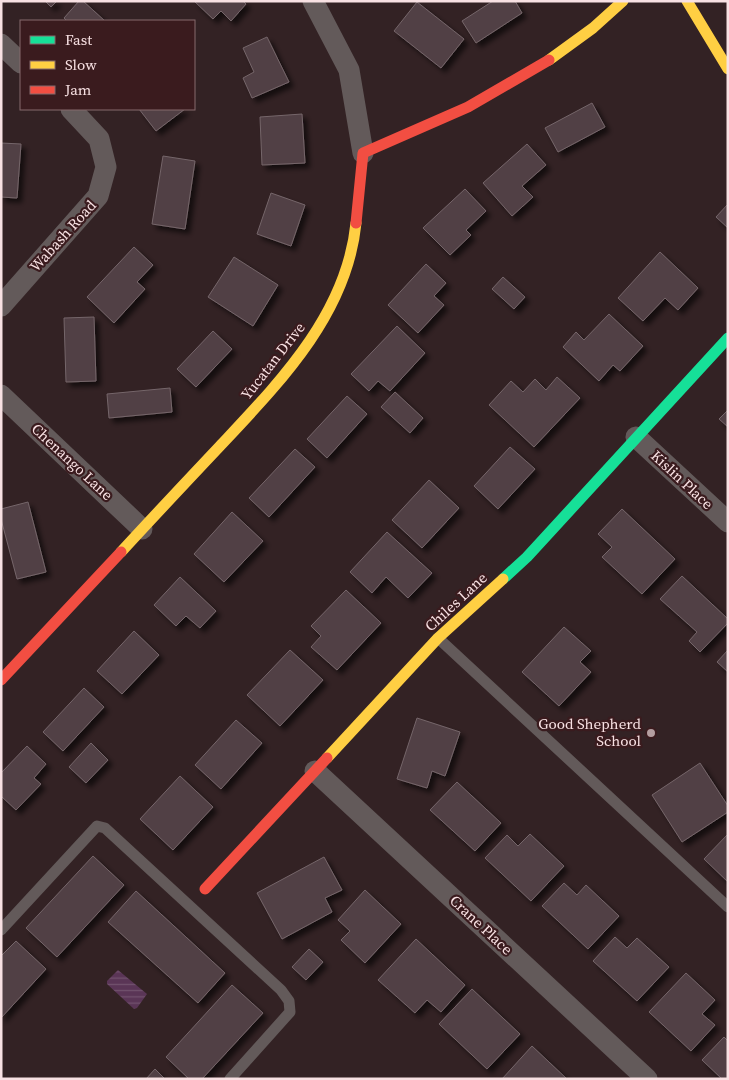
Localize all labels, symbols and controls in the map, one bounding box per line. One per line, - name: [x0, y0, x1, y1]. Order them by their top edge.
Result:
- legend: [20, 20, 195, 110]
- text: Fast: [65, 29, 92, 50]
- text: Slow: [65, 54, 97, 75]
- text: Jam: [64, 79, 92, 100]
- street label: Wabash Road: [25, 195, 101, 276]
- street label: Yucatan Drive: [236, 317, 310, 404]
- street label: Chenango Lane: [27, 418, 118, 505]
- street label: Kislin Place: [647, 445, 718, 514]
- street label: Chiles Lane: [420, 567, 492, 636]
- place label: Good Shepherd School: [538, 713, 642, 751]
- marker: Good Shepherd School: [645, 727, 657, 739]
- street label: Crane Place: [445, 890, 518, 960]

